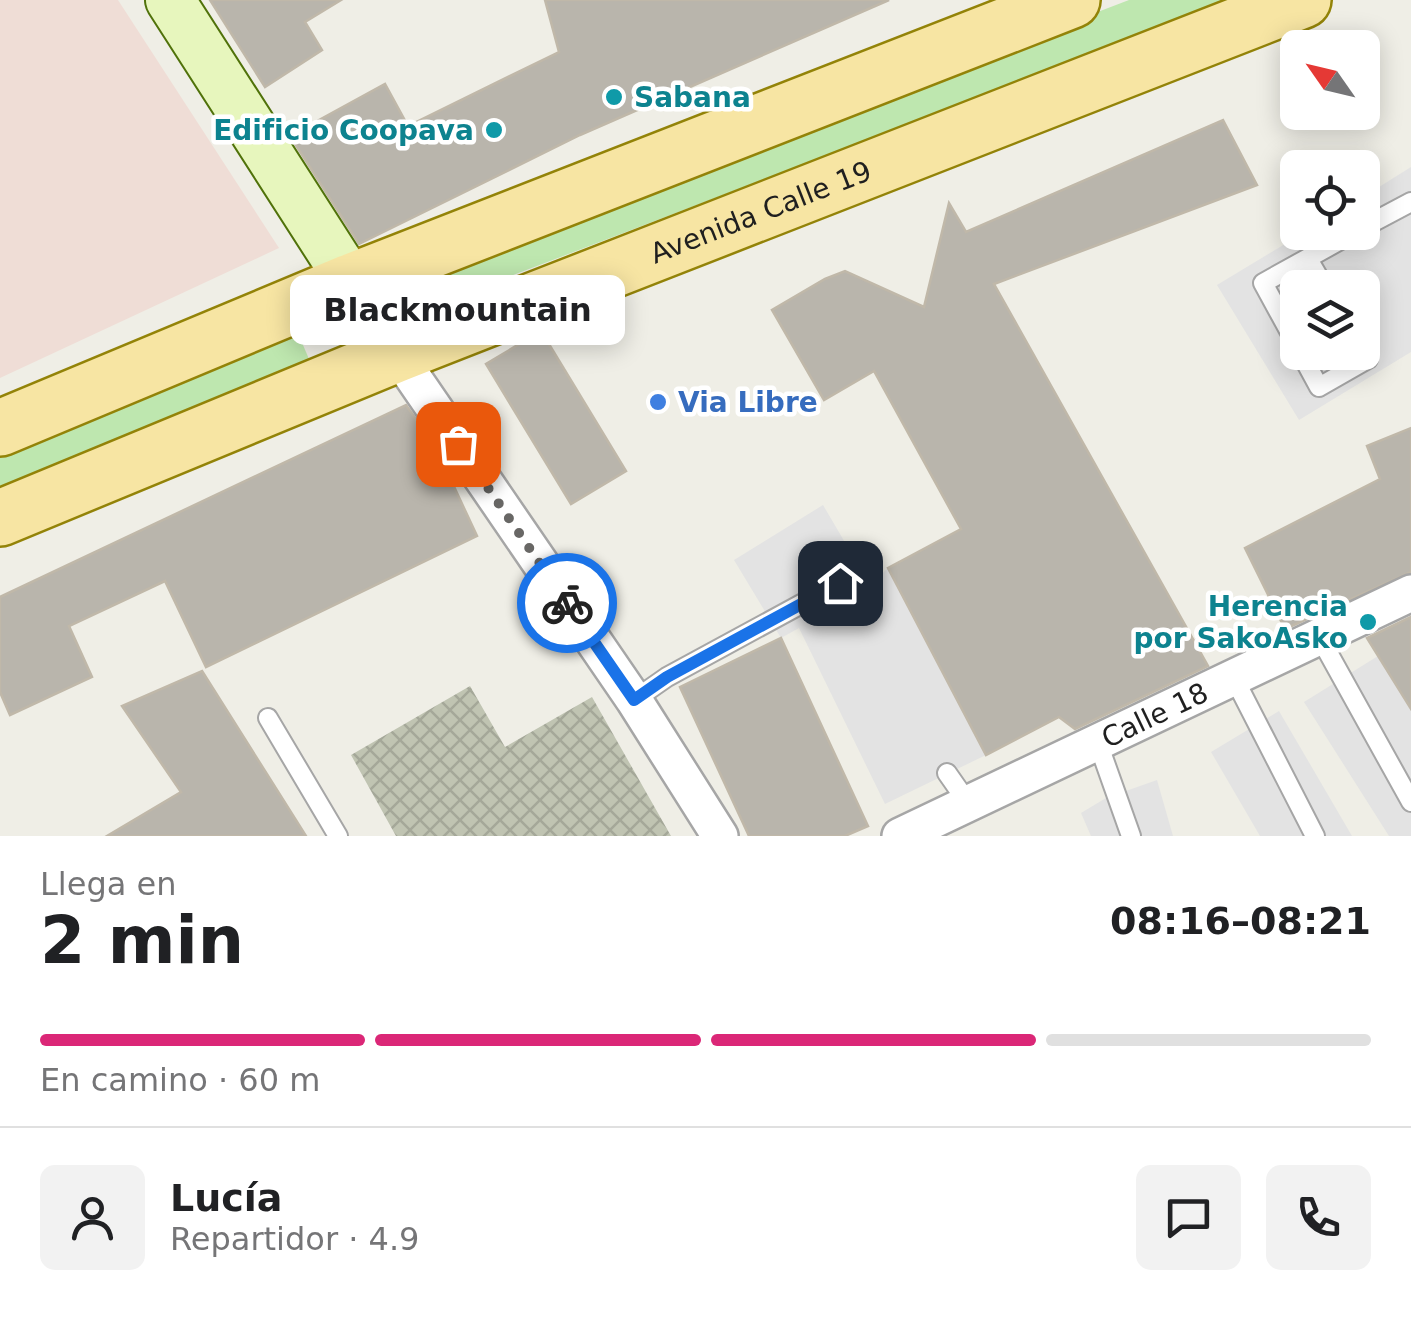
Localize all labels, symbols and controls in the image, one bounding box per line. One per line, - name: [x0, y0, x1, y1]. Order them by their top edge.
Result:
- north arrow: [1280, 30, 1380, 130]
- map controls: [1280, 30, 1380, 370]
- place label: Sabana: [634, 81, 751, 114]
- marker: Sabana: [603, 86, 625, 108]
- place label: Edificio Coopava: [213, 114, 474, 147]
- marker: Edificio Coopava: [483, 119, 505, 141]
- button: locate: [1280, 150, 1380, 250]
- street label: Avenida Calle 19: [646, 154, 876, 270]
- button: layers: [1280, 270, 1380, 370]
- callout: Blackmountain: [290, 274, 626, 344]
- text: Blackmountain: [323, 291, 592, 329]
- place label: Via Libre: [678, 386, 818, 419]
- marker: Via Libre: [647, 391, 669, 413]
- pin: [416, 402, 501, 487]
- icon: bag: [431, 417, 486, 472]
- pin: [798, 541, 883, 626]
- courier: [517, 553, 617, 653]
- icon: home: [813, 556, 868, 611]
- icon: bike: [540, 576, 595, 631]
- place label: Herencia por SakoAsko: [1134, 590, 1348, 655]
- marker: Herencia por SakoAsko: [1357, 611, 1379, 633]
- street label: Calle 18: [1096, 676, 1213, 755]
- text: Llega en: [40, 865, 176, 903]
- text: 08:16–08:21: [1110, 899, 1371, 943]
- text: 2 min: [40, 903, 244, 978]
- text: En camino · 60 m: [40, 1061, 320, 1099]
- button: person: [40, 1165, 145, 1270]
- button: chat: [1136, 1165, 1241, 1270]
- button: phone: [1266, 1165, 1371, 1270]
- text: Lucía: [170, 1176, 282, 1220]
- text: Repartidor · 4.9: [170, 1220, 419, 1258]

